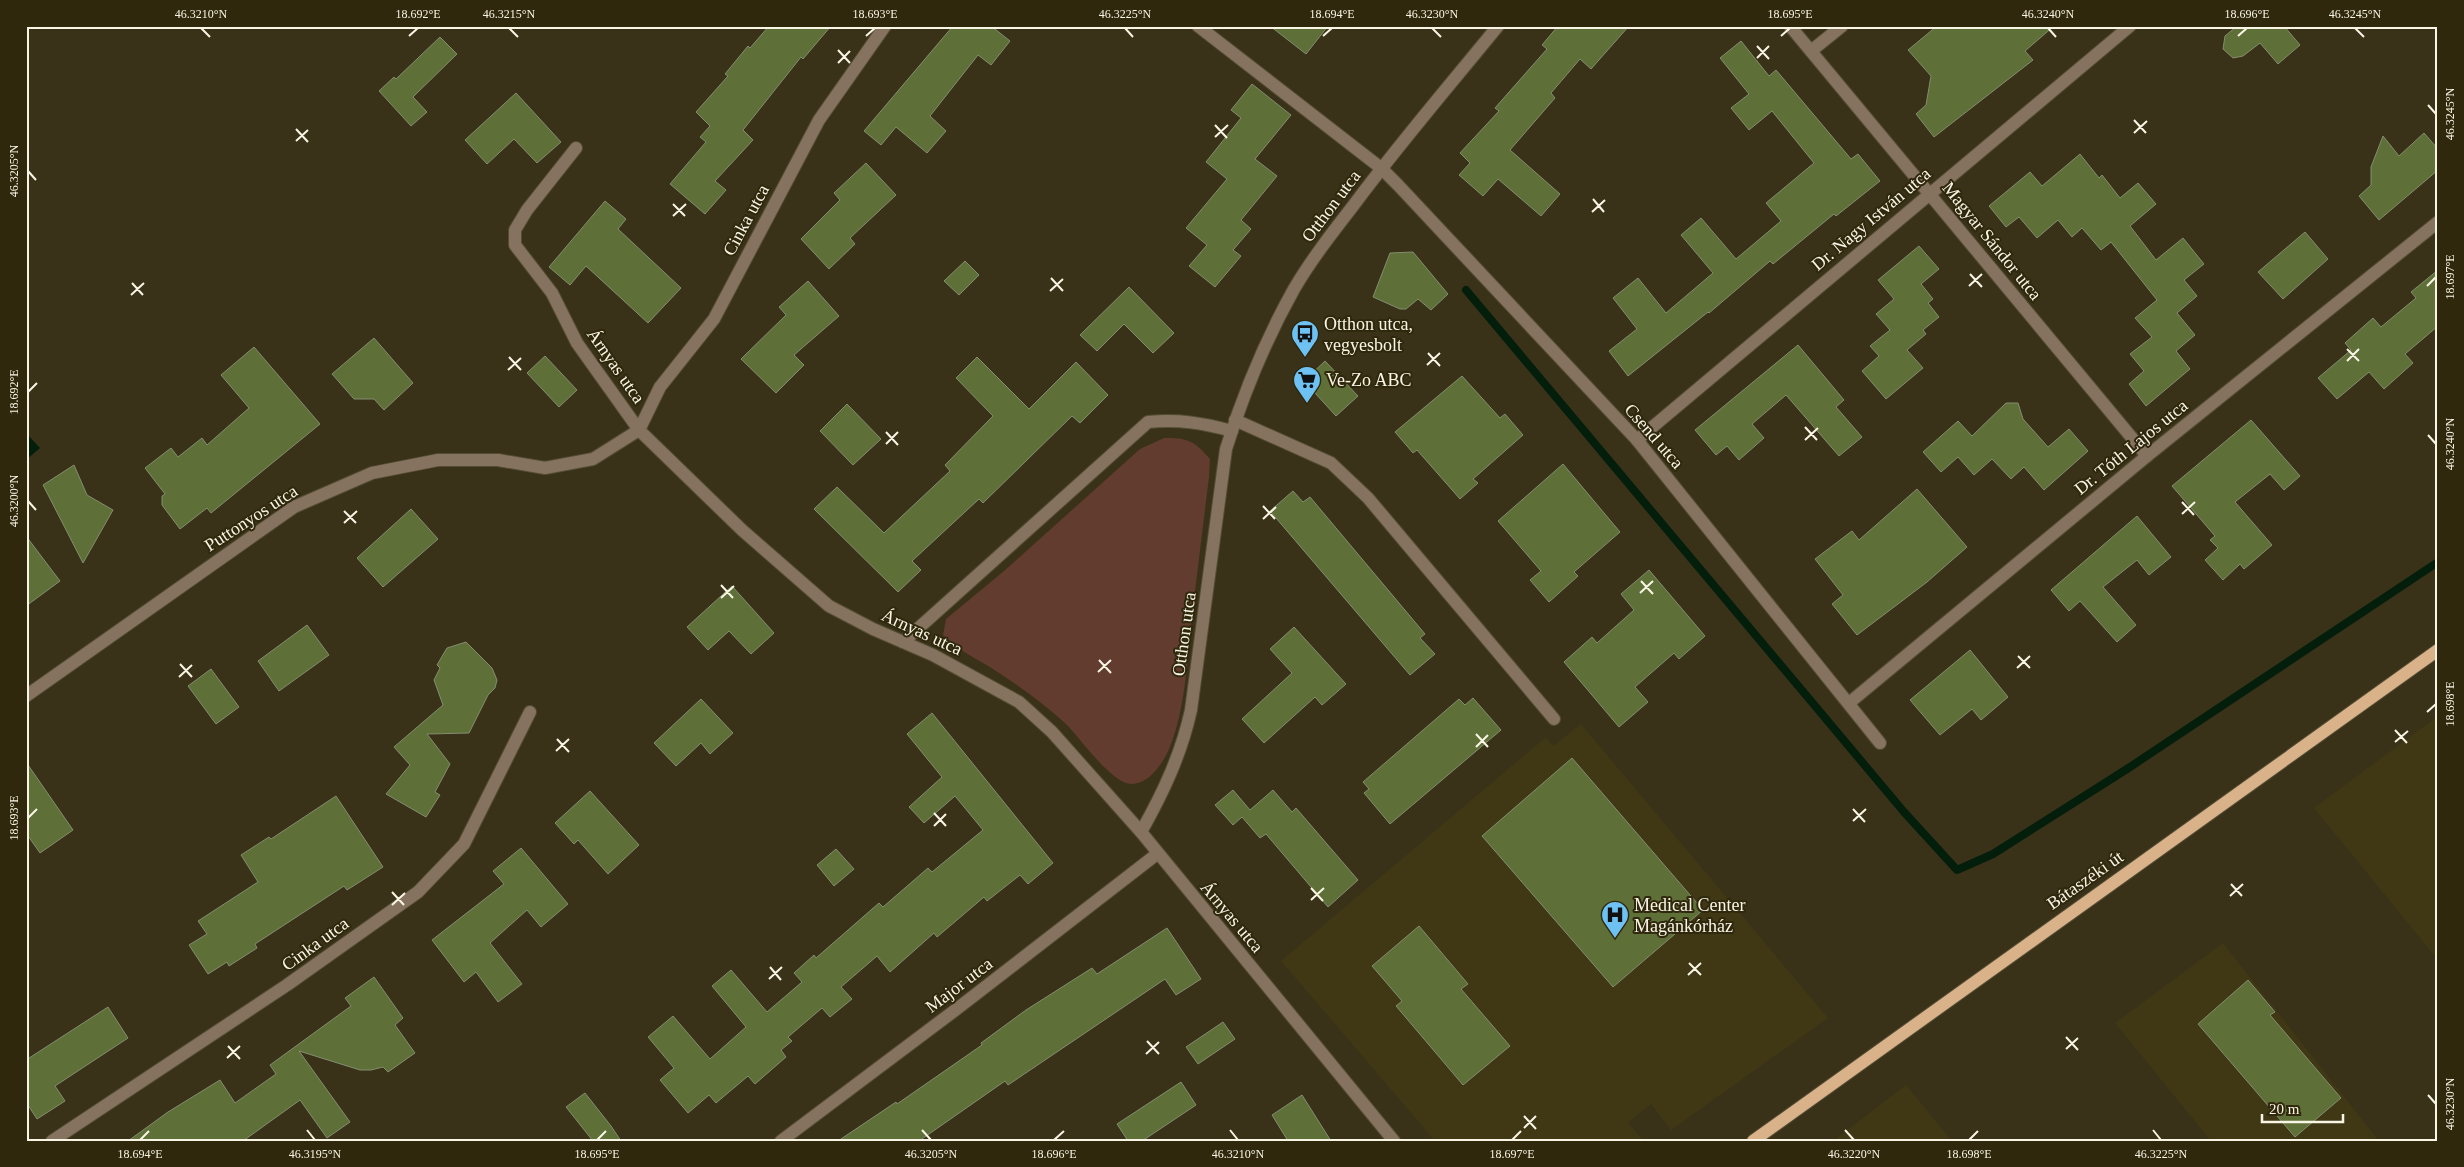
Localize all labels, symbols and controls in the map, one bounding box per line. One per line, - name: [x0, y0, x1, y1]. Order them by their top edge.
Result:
- text: 46.3210°N: [175, 7, 228, 21]
- text: 18.692°E: [395, 7, 441, 21]
- text: 46.3215°N: [483, 7, 536, 21]
- text: 18.693°E: [852, 7, 898, 21]
- text: 46.3225°N: [1099, 7, 1152, 21]
- text: 18.694°E: [1309, 7, 1355, 21]
- text: 46.3230°N: [1406, 7, 1459, 21]
- text: 18.695°E: [1767, 7, 1813, 21]
- text: 46.3240°N: [2022, 7, 2075, 21]
- text: 18.696°E: [2224, 7, 2270, 21]
- text: 46.3245°N: [2329, 7, 2382, 21]
- text: 46.3245°N: [2443, 87, 2457, 140]
- text: 46.3205°N: [7, 144, 21, 197]
- street label: Dr. Nagy István utca: [1808, 163, 1934, 275]
- street label: Otthon utca: [1298, 166, 1364, 246]
- street label: Magyar Sándor utca: [1938, 178, 2046, 304]
- street label: Cinka utca: [719, 181, 773, 259]
- text: 18.697°E: [2443, 254, 2457, 300]
- place label: Otthon utca, vegyesbolt: [1324, 314, 1413, 355]
- bus stop icon: Otthon utca, vegyesbolt: [1290, 319, 1320, 358]
- street label: Árnyas utca: [583, 324, 650, 407]
- supermarket icon: Ve-Zo ABC: [1292, 365, 1322, 404]
- text: 18.692°E: [7, 369, 21, 415]
- place label: Ve-Zo ABC: [1326, 370, 1412, 390]
- street label: Dr. Tóth Lajos utca: [2070, 395, 2192, 499]
- street label: Csend utca: [1620, 399, 1688, 473]
- text: 46.3240°N: [2443, 417, 2457, 470]
- text: 46.3200°N: [7, 474, 21, 527]
- street label: Puttonyos utca: [201, 481, 301, 555]
- street label: Otthon utca: [1168, 591, 1200, 677]
- street label: Árnyas utca: [879, 604, 966, 659]
- text: 18.698°E: [2443, 681, 2457, 727]
- text: 18.693°E: [7, 795, 21, 841]
- street label: Bátaszéki út: [2043, 846, 2127, 914]
- street label: Árnyas utca: [1197, 877, 1268, 957]
- place label: Medical Center Magánkórház: [1634, 895, 1745, 936]
- hospital icon: Medical Center Magánkórház: [1600, 900, 1630, 939]
- street label: Cinka utca: [278, 913, 352, 975]
- street label: Major utca: [922, 953, 996, 1017]
- text: 46.3230°N: [2443, 1077, 2457, 1130]
- scale bar: [2262, 1092, 2343, 1124]
- text: 20 m: [2269, 1101, 2300, 1117]
- text: 18.694°E: [117, 1147, 163, 1161]
- text: 46.3195°N: [289, 1147, 342, 1161]
- text: 18.695°E: [574, 1147, 620, 1161]
- text: 46.3205°N: [905, 1147, 958, 1161]
- text: 18.696°E: [1031, 1147, 1077, 1161]
- text: 46.3210°N: [1212, 1147, 1265, 1161]
- text: 18.697°E: [1489, 1147, 1535, 1161]
- text: 46.3220°N: [1828, 1147, 1881, 1161]
- text: 18.698°E: [1946, 1147, 1992, 1161]
- text: 46.3225°N: [2135, 1147, 2188, 1161]

